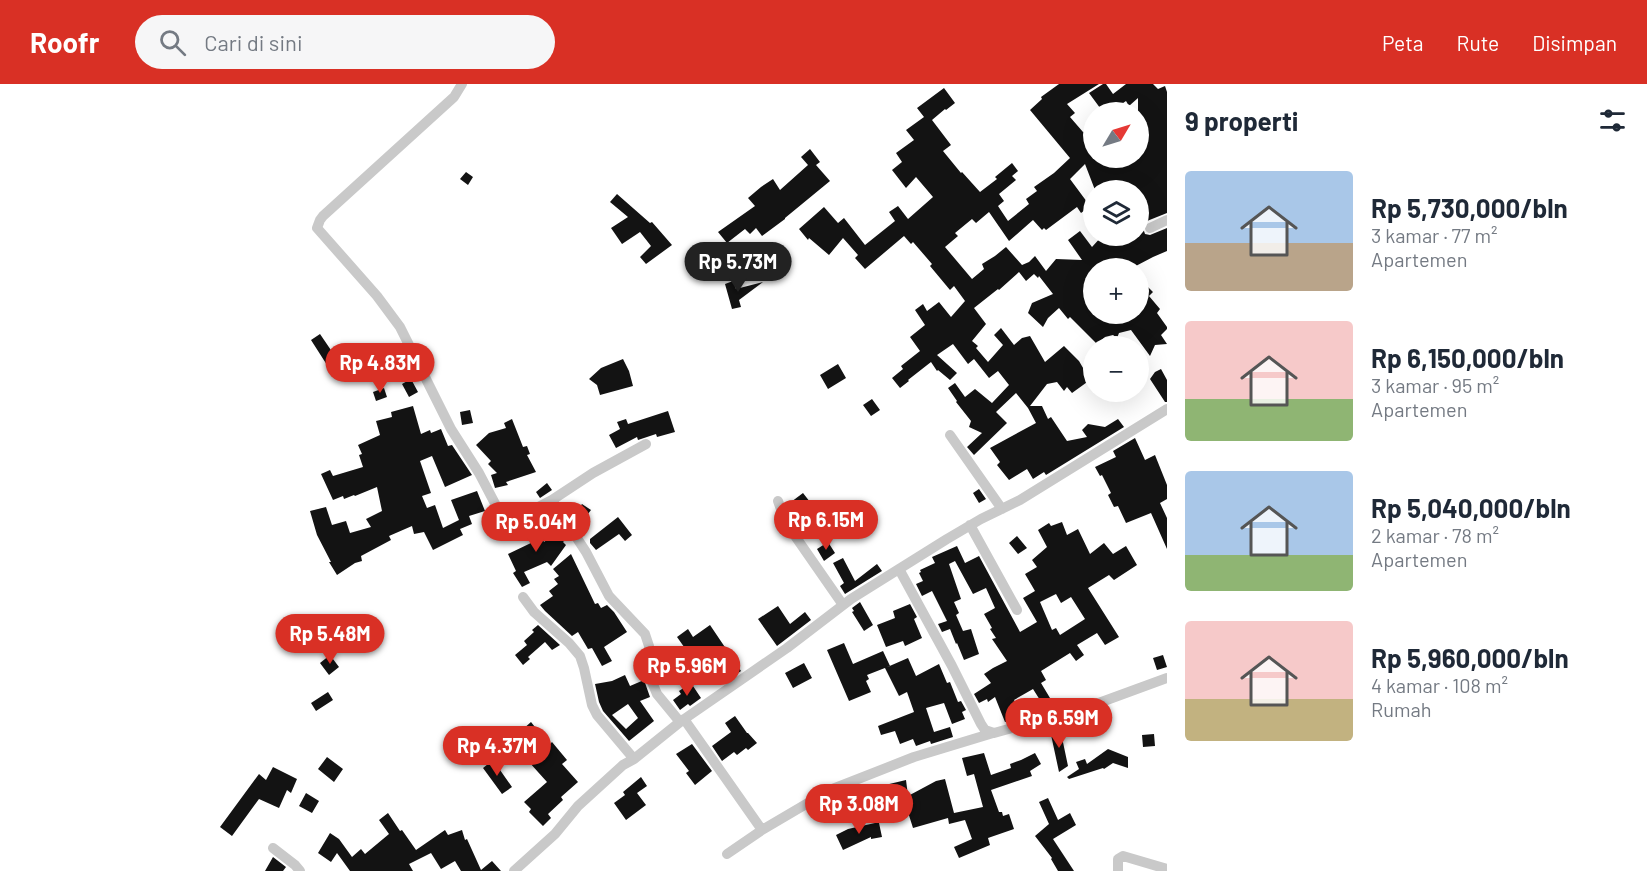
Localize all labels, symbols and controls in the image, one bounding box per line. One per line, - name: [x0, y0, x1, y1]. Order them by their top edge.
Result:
- search box: [135, 15, 555, 69]
- text: Roofr: [30, 25, 99, 59]
- icon: search: [156, 26, 189, 59]
- text: Cari di sini: [204, 29, 303, 55]
- text: Peta: [1382, 30, 1424, 55]
- text: Rute: [1457, 30, 1499, 55]
- text: Disimpan: [1532, 30, 1617, 55]
- north arrow: [1083, 102, 1149, 168]
- map controls: [1083, 102, 1149, 402]
- icon: filters: [1596, 104, 1629, 137]
- text: 9 properti: [1185, 105, 1298, 136]
- button: layers: [1083, 180, 1149, 246]
- text: Rp 5,730,000/bln: [1371, 192, 1568, 223]
- icon: home: [1233, 195, 1305, 267]
- text: 3 kamar · 77 m²: [1371, 223, 1498, 247]
- pin: Rp 5.73M: [676, 242, 800, 293]
- text: Apartemen: [1371, 247, 1467, 271]
- text: Rp 5.73M: [699, 249, 777, 273]
- button: +: [1083, 258, 1149, 324]
- button: −: [1083, 336, 1149, 402]
- text: Rp 6,150,000/bln: [1371, 342, 1564, 373]
- pin: Rp 4.83M: [318, 343, 442, 394]
- icon: home: [1233, 345, 1305, 417]
- text: Rp 4.83M: [339, 350, 421, 374]
- text: 3 kamar · 95 m²: [1371, 373, 1499, 397]
- text: Apartemen: [1371, 397, 1467, 421]
- text: Rp 5,040,000/bln: [1371, 492, 1571, 523]
- icon: home: [1233, 495, 1305, 567]
- pin: Rp 6.15M: [764, 500, 888, 551]
- pin: Rp 5.04M: [474, 502, 598, 553]
- text: Rp 6.15M: [788, 507, 864, 531]
- text: Rp 5.04M: [495, 509, 577, 533]
- text: 2 kamar · 78 m²: [1371, 523, 1499, 547]
- text: Apartemen: [1371, 547, 1467, 571]
- pin: Rp 5.48M: [268, 614, 392, 665]
- text: Rp 5.48M: [289, 621, 371, 645]
- text: Rp 5,960,000/bln: [1371, 642, 1569, 673]
- icon: home: [1233, 645, 1305, 717]
- pin: Rp 5.96M: [625, 646, 749, 697]
- text: Rp 5.96M: [647, 653, 727, 677]
- text: 4 kamar · 108 m²: [1371, 673, 1508, 697]
- text: Rumah: [1371, 697, 1432, 721]
- pin: Rp 6.59M: [997, 698, 1121, 749]
- text: Rp 6.59M: [1019, 705, 1099, 729]
- pin: Rp 4.37M: [435, 726, 559, 777]
- text: Rp 4.37M: [457, 733, 537, 757]
- pin: Rp 3.08M: [797, 784, 921, 835]
- text: Rp 3.08M: [819, 791, 899, 815]

